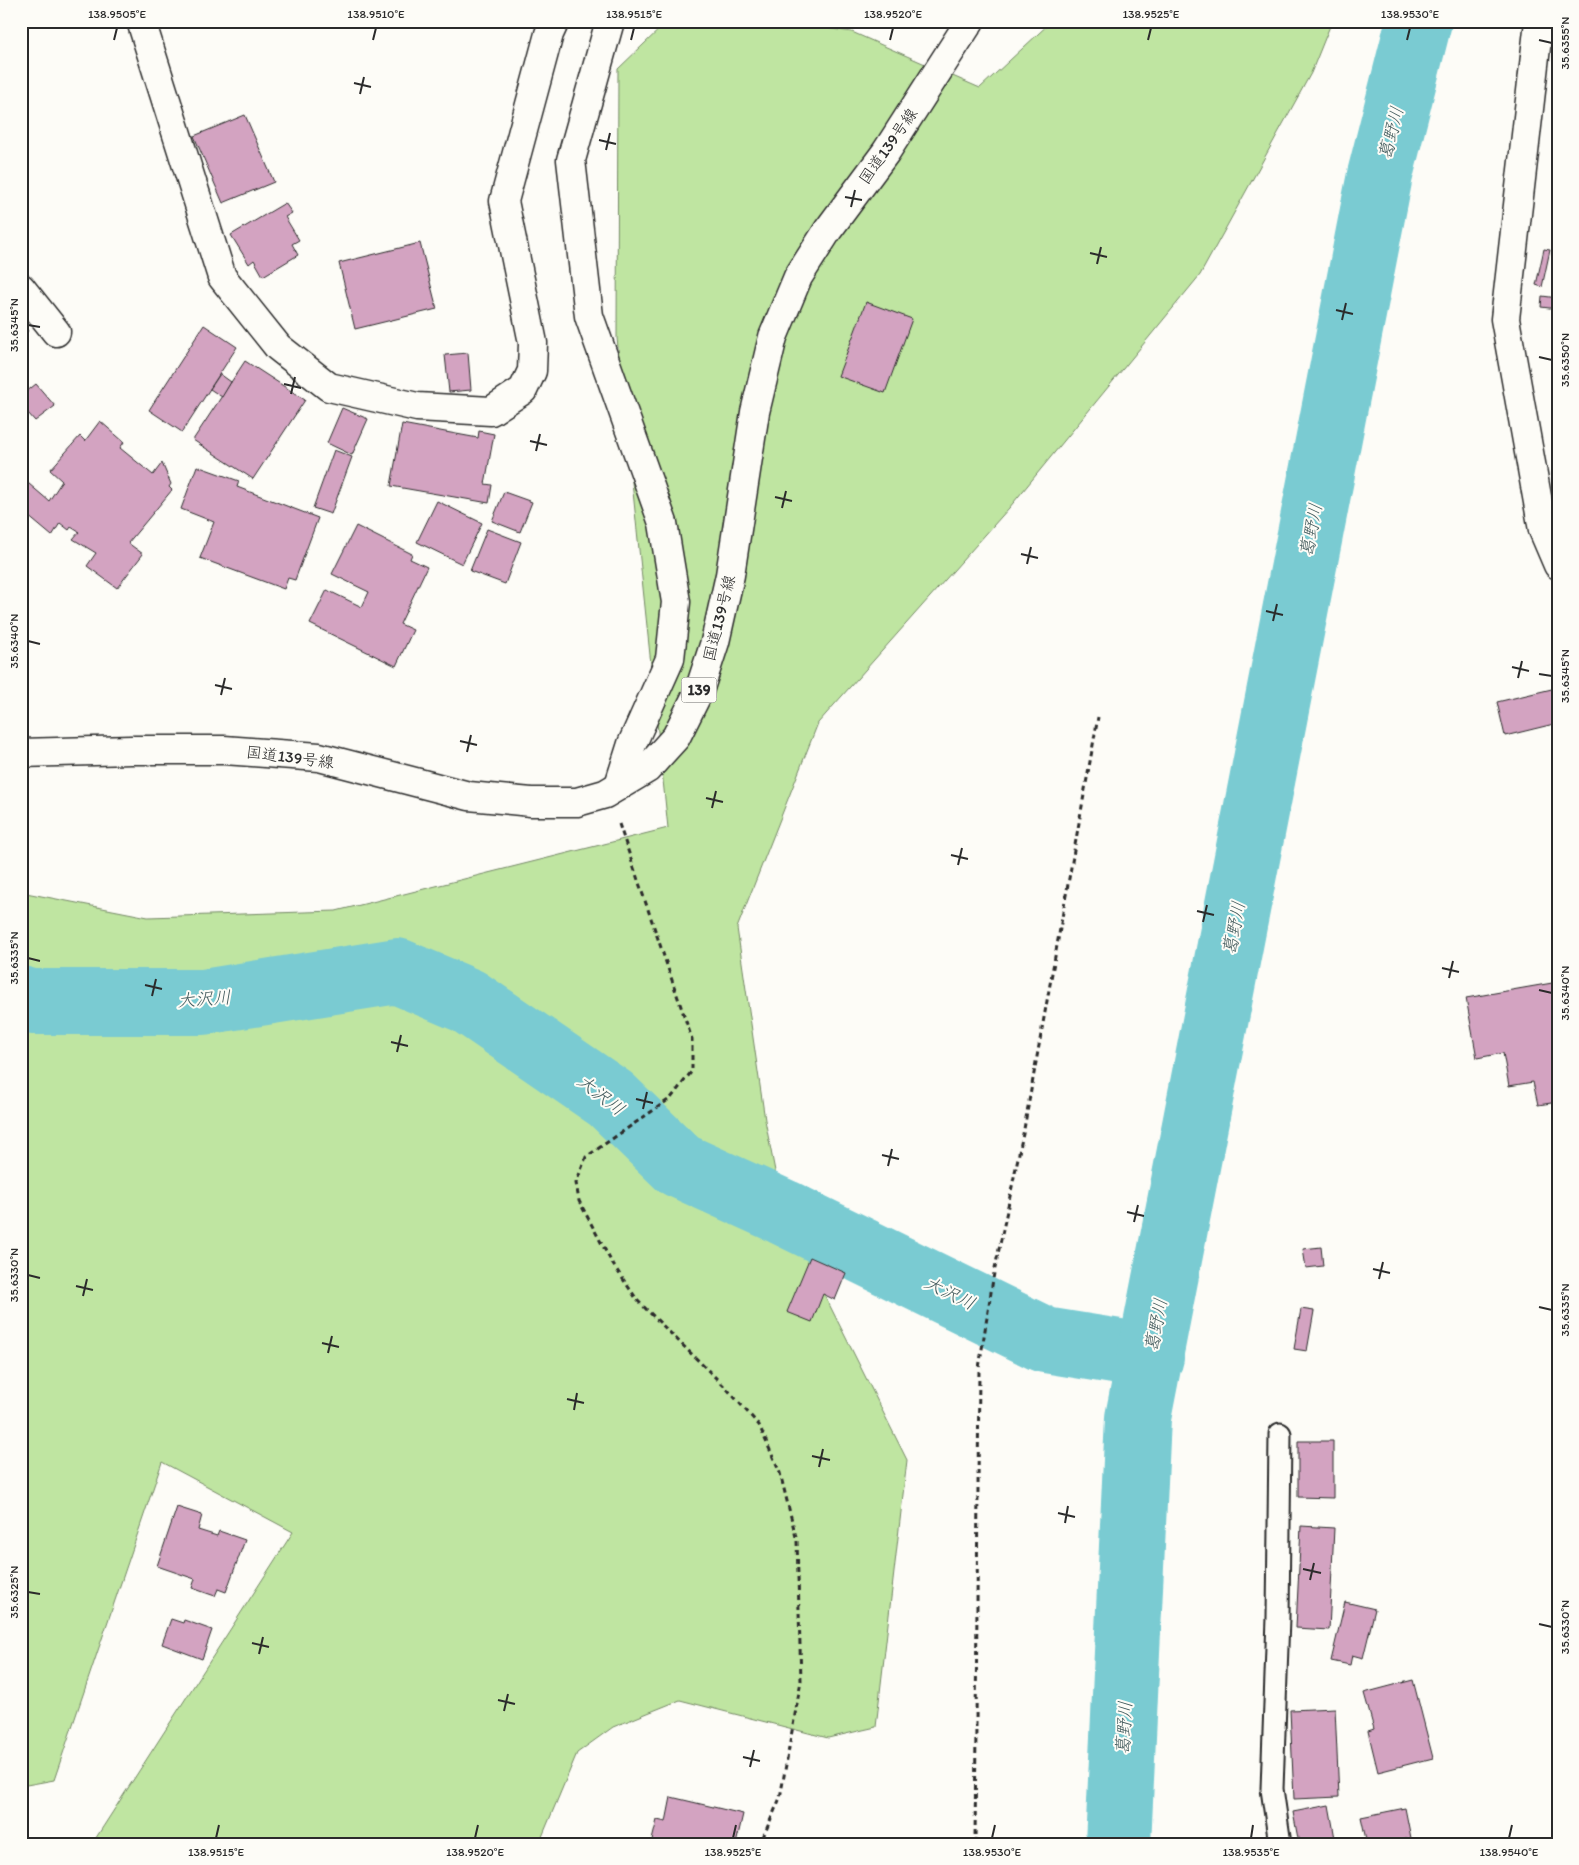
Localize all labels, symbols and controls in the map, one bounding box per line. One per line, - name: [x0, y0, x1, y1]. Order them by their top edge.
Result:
- text: 138.9505°E: [88, 7, 146, 21]
- text: 138.9510°E: [347, 7, 405, 21]
- text: 138.9515°E: [606, 7, 662, 21]
- text: 138.9520°E: [864, 7, 922, 21]
- text: 138.9525°E: [1123, 7, 1180, 21]
- text: 138.9530°E: [1381, 7, 1440, 21]
- text: 35.6355°N: [1558, 17, 1572, 69]
- street label: 国道139号線: [855, 104, 921, 188]
- water label: 葛野川: [1374, 104, 1408, 162]
- text: 35.6345°N: [7, 298, 21, 352]
- text: 35.6350°N: [1558, 333, 1572, 387]
- water label: 葛野川: [1295, 501, 1327, 559]
- street label: 国道139号線: [699, 573, 739, 663]
- text: 35.6340°N: [7, 614, 21, 668]
- text: 35.6345°N: [1558, 649, 1572, 703]
- road number: 139: [682, 678, 716, 702]
- street label: 国道139号線: [245, 742, 335, 772]
- water label: 葛野川: [1218, 899, 1250, 957]
- text: 35.6335°N: [7, 931, 21, 985]
- text: 35.6340°N: [1558, 966, 1572, 1020]
- water label: 大沢川: [176, 986, 232, 1012]
- water label: 大沢川: [573, 1070, 629, 1120]
- text: 35.6330°N: [7, 1248, 21, 1302]
- water label: 大沢川: [921, 1271, 979, 1315]
- text: 35.6335°N: [1558, 1283, 1572, 1337]
- water label: 葛野川: [1140, 1296, 1172, 1354]
- text: 35.6325°N: [7, 1566, 21, 1618]
- text: 35.6330°N: [1558, 1600, 1572, 1654]
- water label: 葛野川: [1112, 1700, 1136, 1756]
- text: 138.9515°E: [188, 1845, 244, 1859]
- text: 138.9520°E: [446, 1845, 504, 1859]
- text: 138.9525°E: [705, 1845, 762, 1859]
- text: 138.9530°E: [963, 1845, 1022, 1859]
- text: 138.9535°E: [1222, 1845, 1280, 1859]
- text: 138.9540°E: [1480, 1845, 1539, 1859]

